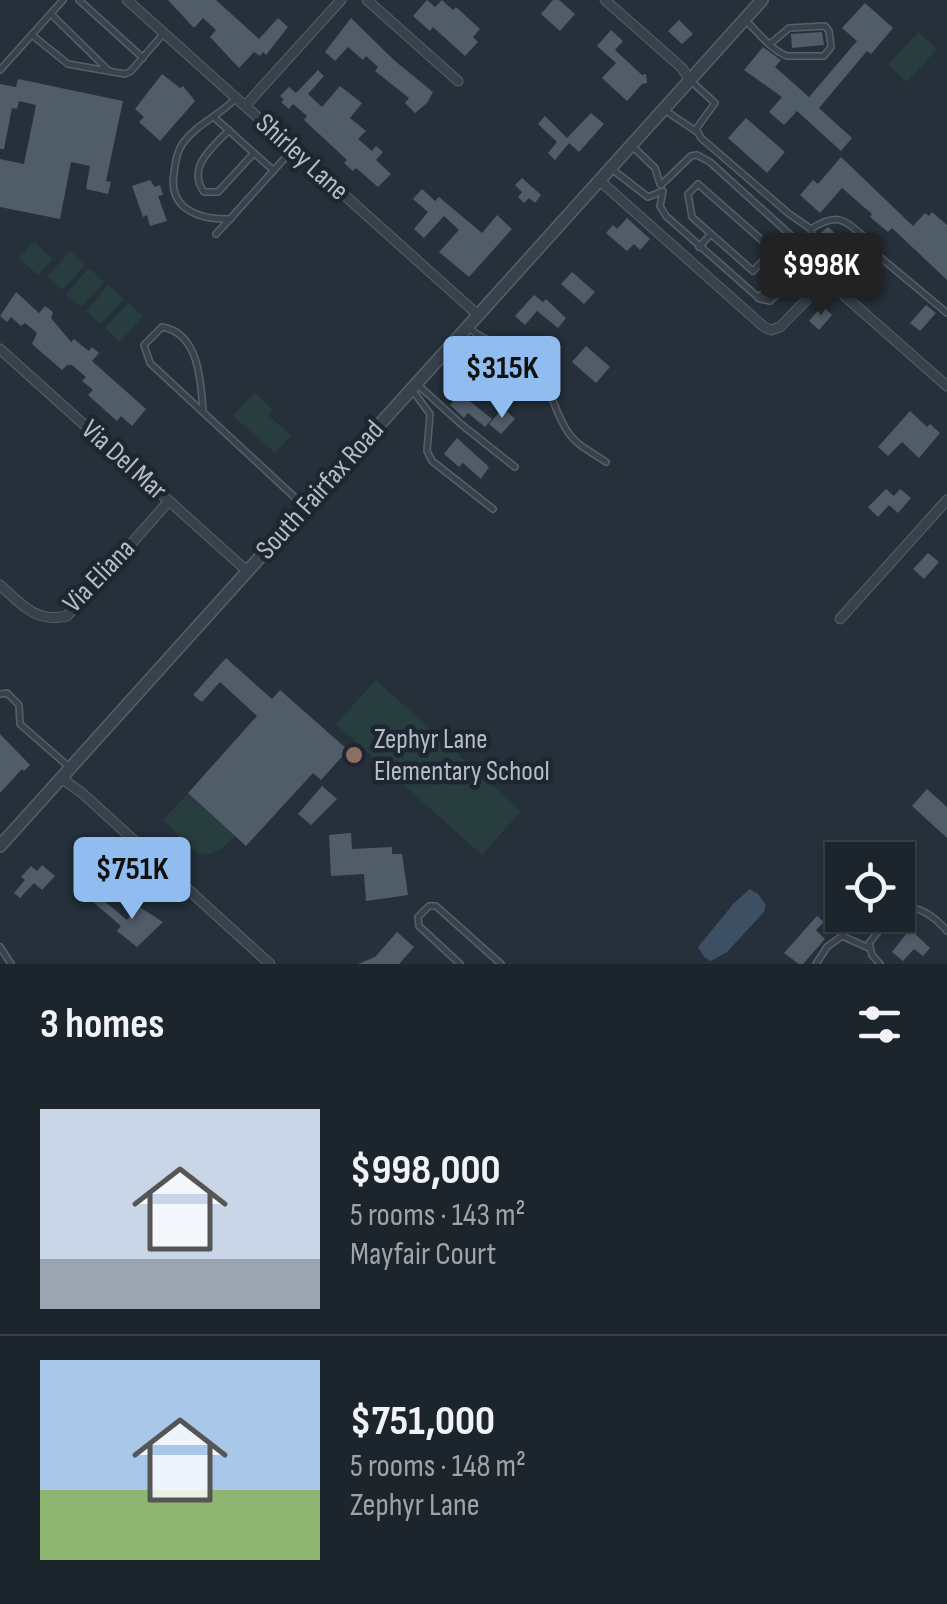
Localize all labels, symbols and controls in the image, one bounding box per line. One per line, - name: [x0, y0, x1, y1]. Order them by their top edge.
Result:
- street label: Shirley Lane: [249, 107, 355, 207]
- pin: $998K: [751, 233, 891, 318]
- text: $998K: [782, 246, 860, 285]
- pin: $315K: [432, 336, 572, 421]
- text: $315K: [465, 349, 539, 388]
- street label: Via Del Mar: [75, 413, 173, 507]
- street label: South Fairfax Road: [249, 414, 391, 566]
- street label: Via Eliana: [56, 532, 142, 620]
- place label: Zephyr Lane Elementary School: [374, 723, 550, 788]
- marker: Zephyr Lane Elementary School: [343, 744, 365, 766]
- pin: $751K: [62, 837, 202, 922]
- map controls: [825, 842, 915, 932]
- button: locate: [825, 842, 915, 932]
- text: $751K: [95, 850, 169, 889]
- icon: filters: [852, 997, 907, 1052]
- text: 3 homes: [40, 999, 164, 1050]
- text: $998,000: [350, 1145, 500, 1196]
- icon: home: [120, 1149, 240, 1269]
- text: 5 rooms · 143 m²: [350, 1196, 525, 1235]
- text: Mayfair Court: [350, 1235, 496, 1274]
- text: $751,000: [350, 1396, 495, 1447]
- icon: home: [120, 1400, 240, 1520]
- text: 5 rooms · 148 m²: [350, 1447, 526, 1486]
- text: Zephyr Lane: [350, 1486, 480, 1525]

